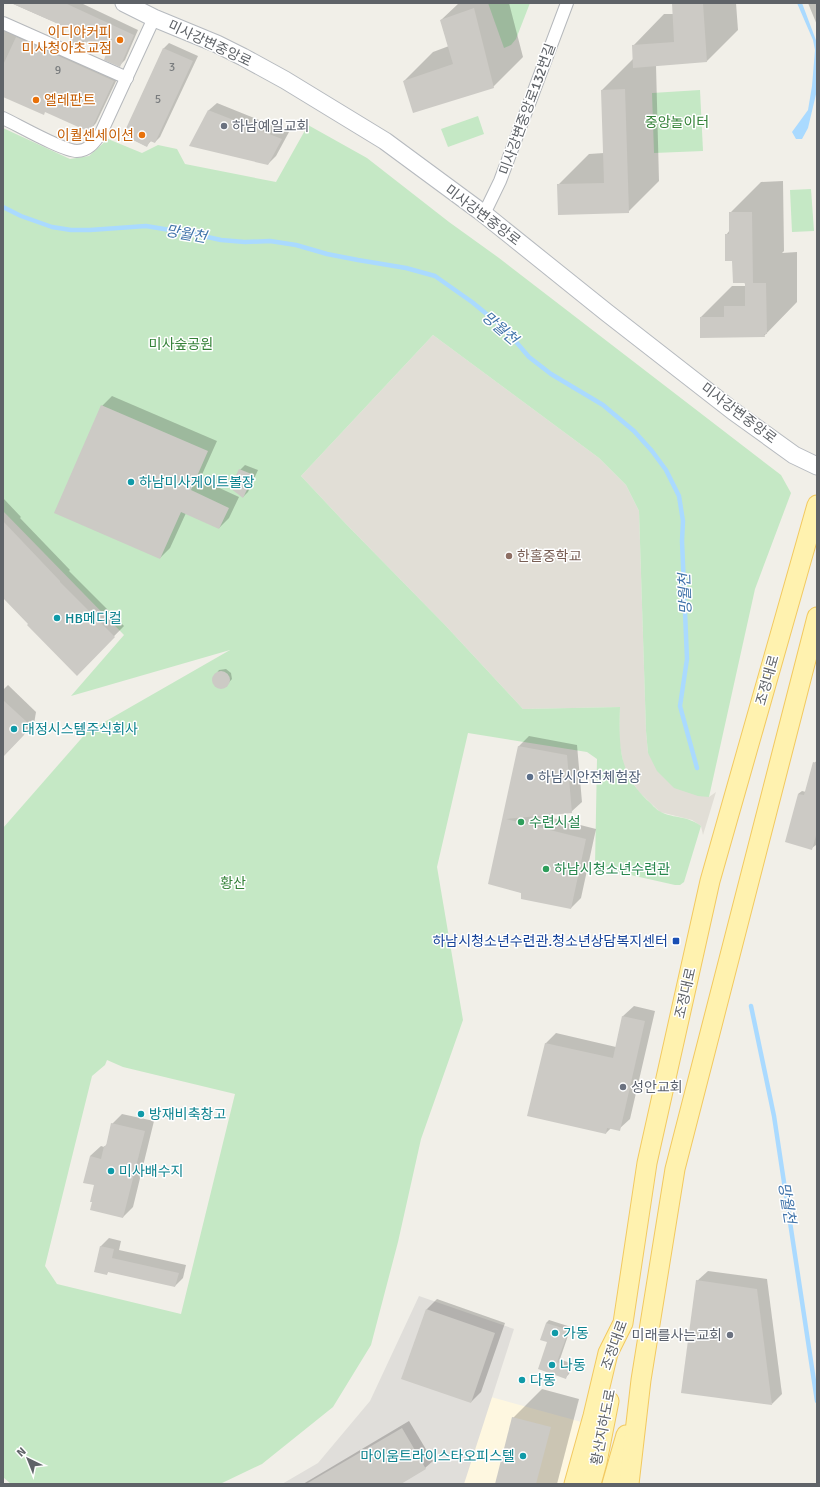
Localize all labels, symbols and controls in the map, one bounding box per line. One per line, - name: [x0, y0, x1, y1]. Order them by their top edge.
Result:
- street label: 미사강변중앙로: [165, 17, 254, 70]
- place label: 이디야커피 미사청아초교점: [22, 24, 112, 57]
- marker: 이디야커피 미사청아초교점: [115, 35, 125, 45]
- street label: 미사강변중앙로132번길: [496, 41, 559, 177]
- house number: 3: [169, 60, 175, 75]
- house number: 9: [55, 63, 61, 78]
- place label: 엘레판트: [44, 92, 96, 109]
- house number: 5: [155, 92, 161, 107]
- marker: 엘레판트: [31, 95, 41, 105]
- park label: 중앙놀이터: [645, 114, 709, 131]
- place label: 하남예일교회: [232, 118, 309, 135]
- marker: 하남예일교회: [219, 121, 229, 131]
- place label: 이퀄센세이션: [57, 127, 134, 144]
- marker: 이퀄센세이션: [137, 130, 147, 140]
- street label: 미사강변중앙로: [442, 181, 524, 249]
- water label: 망월천: [164, 222, 210, 247]
- water label: 망월천: [478, 308, 523, 350]
- park label: 미사숲공원: [149, 336, 213, 353]
- street label: 미사강변중앙로: [698, 379, 780, 447]
- place label: 하남미사게이트볼장: [139, 474, 255, 491]
- marker: 하남미사게이트볼장: [126, 477, 136, 487]
- place label: 한홀중학교: [517, 548, 582, 565]
- marker: 한홀중학교: [504, 551, 514, 561]
- water label: 망월천: [675, 571, 695, 615]
- place label: HB메디컬: [65, 610, 122, 627]
- marker: HB메디컬: [52, 613, 62, 623]
- street label: 조정대로: [752, 653, 783, 707]
- place label: 대정시스템주식회사: [22, 721, 138, 738]
- marker: 대정시스템주식회사: [9, 724, 19, 734]
- place label: 하남시안전체험장: [538, 769, 641, 786]
- marker: 하남시안전체험장: [525, 772, 535, 782]
- place label: 수련시설: [529, 814, 581, 831]
- marker: 수련시설: [516, 817, 526, 827]
- place label: 하남시청소년수련관: [554, 861, 670, 878]
- marker: 하남시청소년수련관: [541, 864, 551, 874]
- park label: 황산: [220, 875, 246, 892]
- place label: 하남시청소년수련관.청소년상담복지센터: [432, 933, 668, 950]
- marker: 하남시청소년수련관.청소년상담복지센터: [671, 936, 681, 946]
- street label: 조정대로: [671, 966, 700, 1020]
- place label: 성안교회: [631, 1079, 683, 1096]
- marker: 성안교회: [618, 1082, 628, 1092]
- place label: 방재비축창고: [149, 1106, 226, 1123]
- marker: 방재비축창고: [136, 1109, 146, 1119]
- place label: 미사배수지: [119, 1163, 183, 1180]
- marker: 미사배수지: [106, 1166, 116, 1176]
- water label: 망월천: [775, 1181, 799, 1227]
- street label: 조정대로: [598, 1318, 631, 1372]
- place label: 가동: [563, 1325, 589, 1342]
- place label: 미래를사는교회: [632, 1327, 722, 1344]
- marker: 가동: [550, 1328, 560, 1338]
- marker: 미래를사는교회: [725, 1330, 735, 1340]
- place label: 나동: [560, 1357, 586, 1374]
- marker: 나동: [547, 1360, 557, 1370]
- place label: 다동: [530, 1372, 556, 1389]
- marker: 다동: [517, 1375, 527, 1385]
- street label: 황산지하도로: [588, 1387, 619, 1467]
- north arrow: [8, 1439, 48, 1479]
- text: N: [14, 1445, 29, 1459]
- place label: 마이움트라이스타오피스텔: [360, 1448, 515, 1465]
- marker: 마이움트라이스타오피스텔: [518, 1451, 528, 1461]

